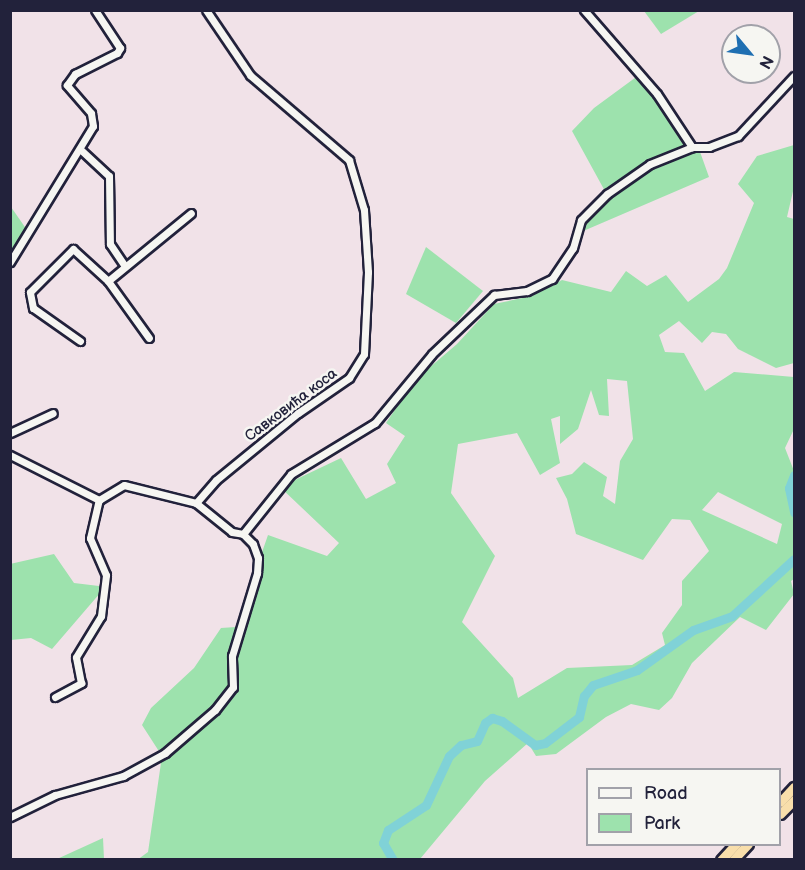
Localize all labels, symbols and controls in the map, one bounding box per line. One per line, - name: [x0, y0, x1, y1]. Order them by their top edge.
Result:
- north arrow: [721, 24, 781, 84]
- text: N: [754, 52, 777, 72]
- street label: Савковића коса: [241, 364, 341, 446]
- legend: [586, 768, 781, 846]
- text: Road: [644, 783, 688, 804]
- text: Park: [644, 813, 680, 834]

